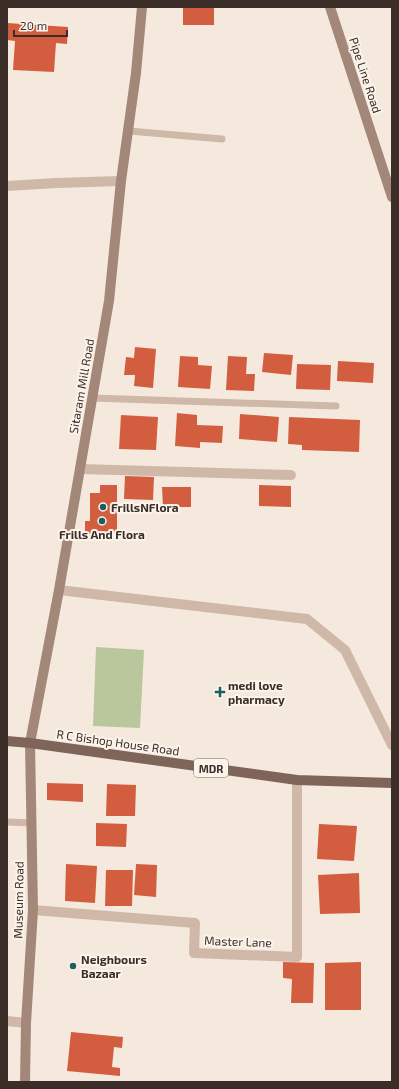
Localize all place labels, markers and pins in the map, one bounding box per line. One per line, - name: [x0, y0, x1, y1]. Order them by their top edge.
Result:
- place label: FrillsNFlora: [111, 500, 179, 514]
- marker: FrillsNFlora: [98, 502, 108, 512]
- marker: Frills And Flora: [97, 516, 107, 526]
- place label: Frills And Flora: [59, 527, 145, 541]
- place label: medi love pharmacy: [228, 678, 285, 707]
- marker: medi love pharmacy: [215, 687, 225, 697]
- place label: Neighbours Bazaar: [81, 952, 147, 980]
- marker: Neighbours Bazaar: [68, 961, 78, 971]

